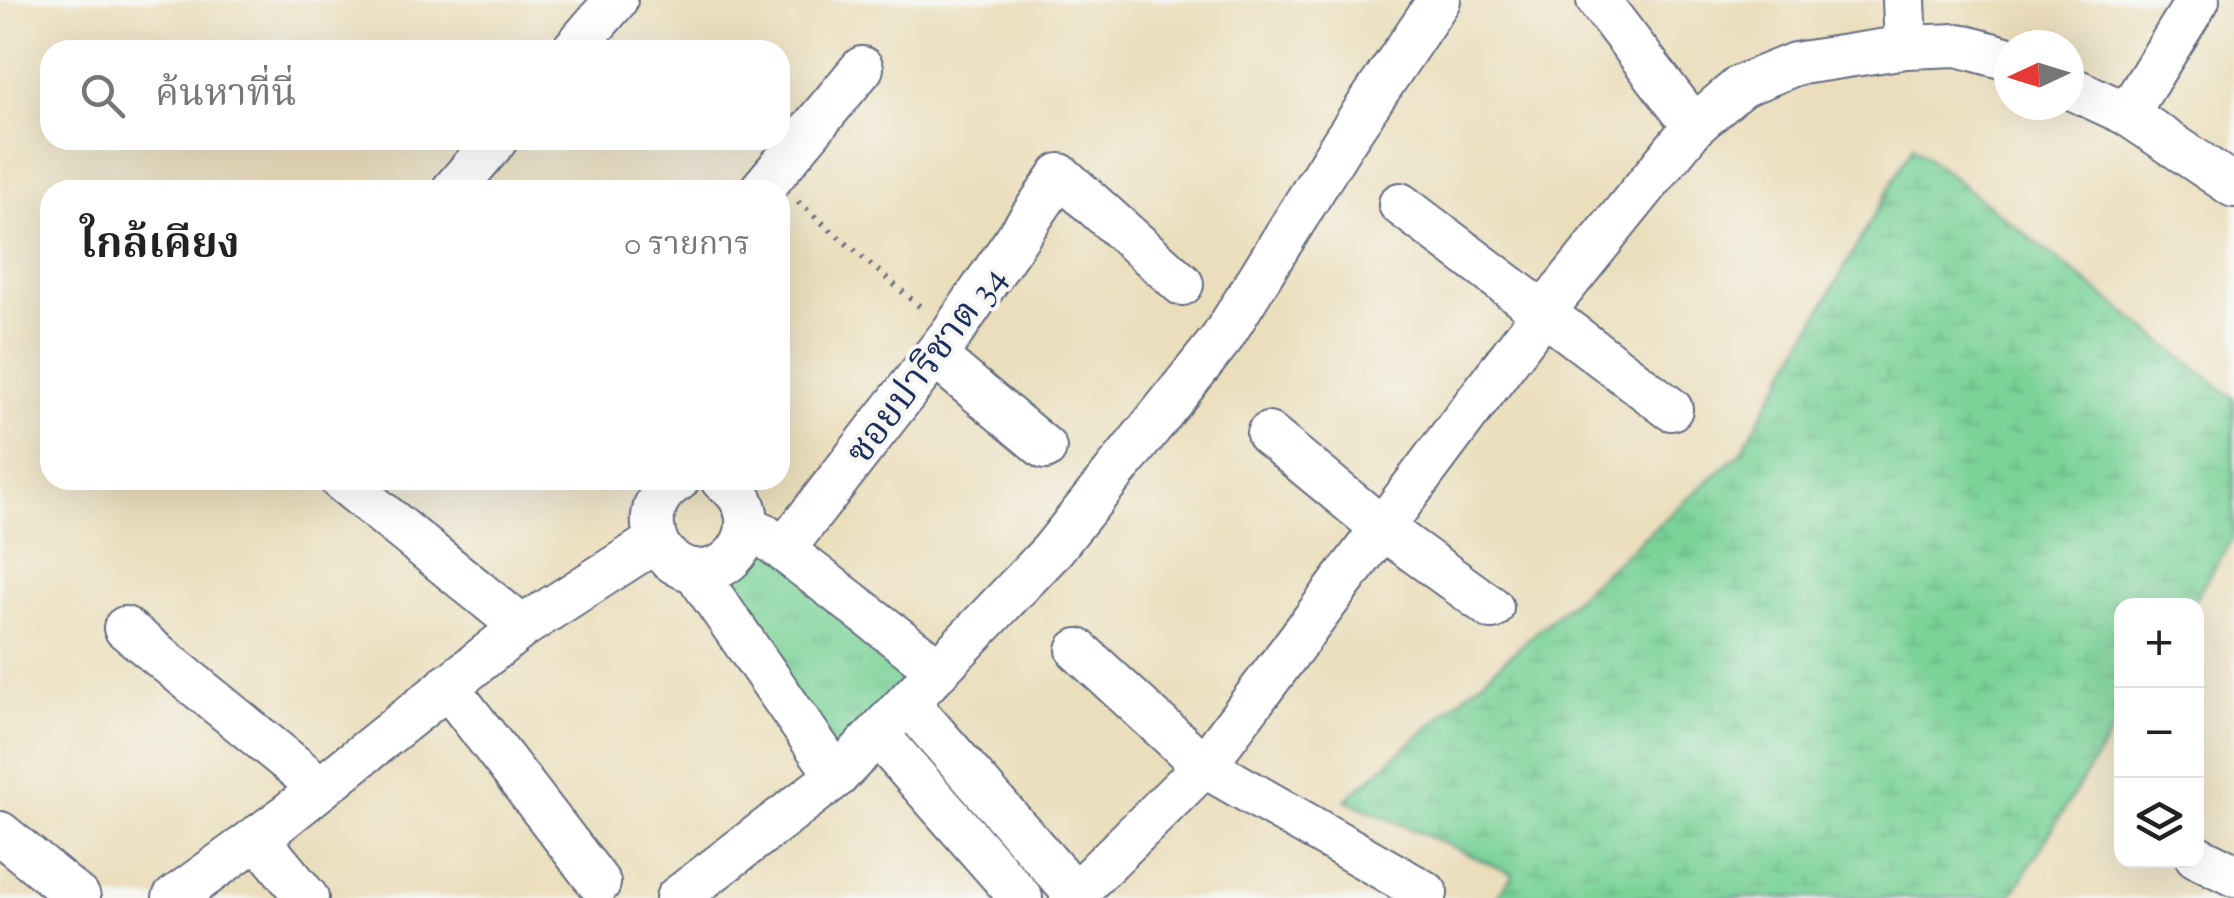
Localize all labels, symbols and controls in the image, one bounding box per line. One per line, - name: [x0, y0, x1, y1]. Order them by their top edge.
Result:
- north arrow: [1994, 30, 2084, 120]
- search box: [40, 40, 790, 150]
- icon: search: [75, 68, 130, 123]
- text: ค้นหาที่นี่: [155, 69, 296, 123]
- text: ใกล้เคียง: [80, 217, 240, 277]
- text: 0 รายการ: [624, 223, 750, 269]
- street label: ซอยปาริชาต 34: [835, 255, 1021, 477]
- map controls: [2114, 598, 2204, 868]
- button: +: [2114, 598, 2204, 688]
- button: −: [2114, 688, 2204, 778]
- button: layers: [2114, 778, 2204, 868]

